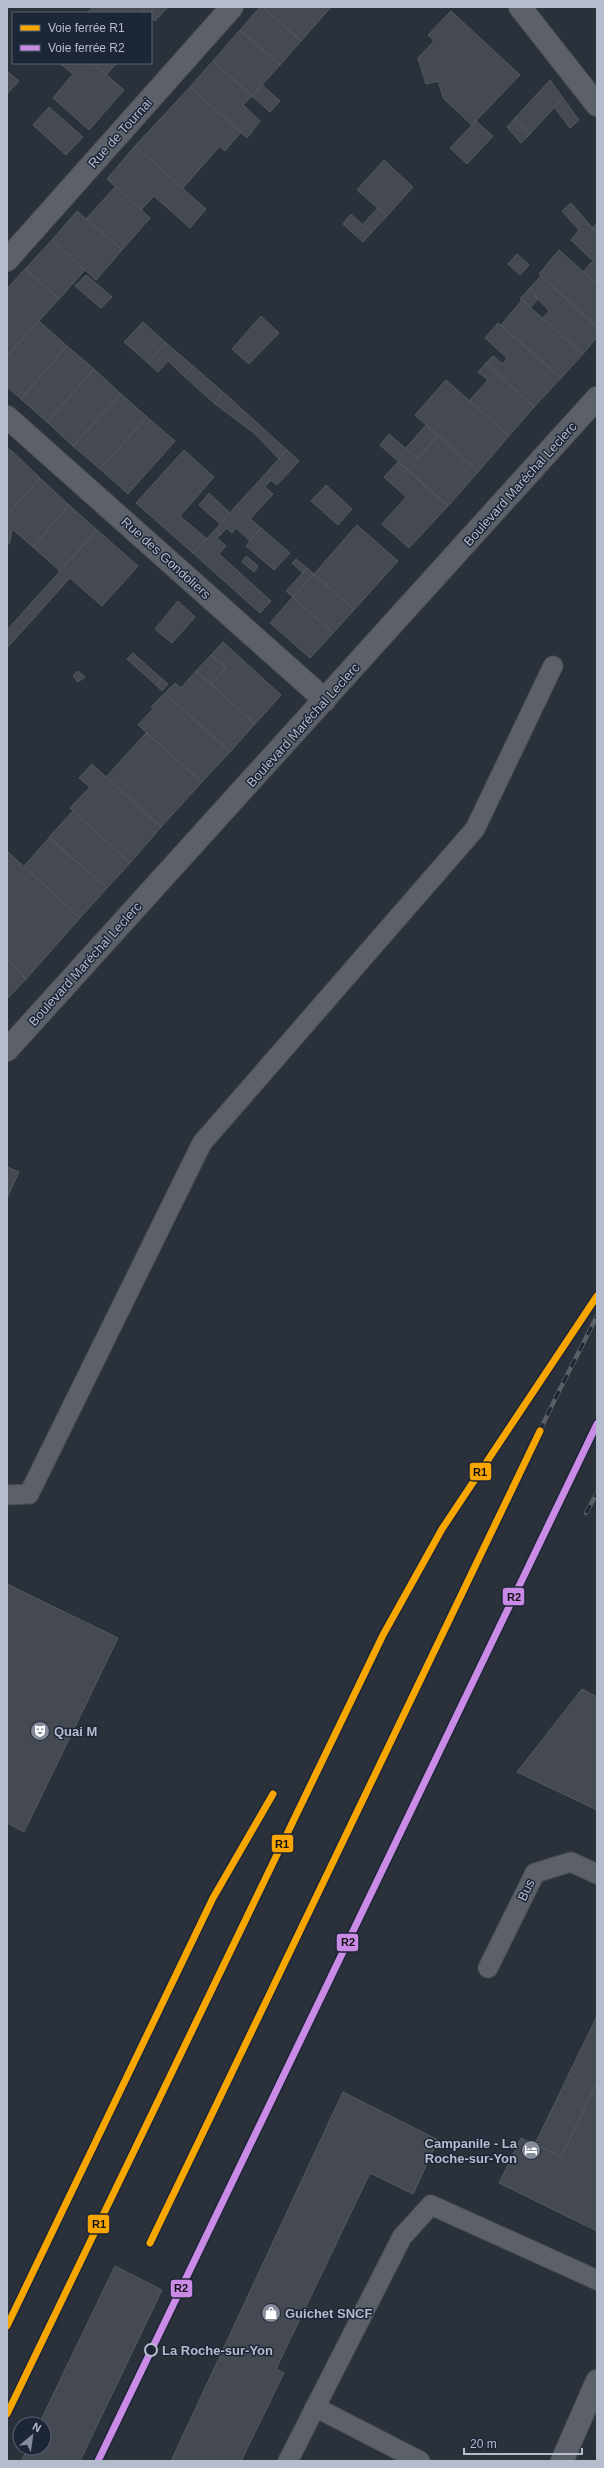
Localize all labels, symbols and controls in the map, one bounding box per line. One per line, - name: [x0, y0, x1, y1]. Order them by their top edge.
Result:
- legend: [12, 12, 152, 64]
- text: Voie ferrée R1: [48, 21, 125, 35]
- text: Voie ferrée R2: [48, 41, 125, 55]
- street label: Rue de Tournai: [85, 95, 155, 171]
- street label: Boulevard Maréchal Leclerc: [461, 419, 580, 549]
- street label: Rue des Gondoliers: [118, 514, 214, 602]
- street label: Boulevard Maréchal Leclerc: [244, 660, 363, 790]
- street label: Boulevard Maréchal Leclerc: [26, 899, 145, 1029]
- line badge: R1: [469, 1462, 492, 1481]
- text: R1: [473, 1466, 487, 1478]
- line badge: R2: [502, 1587, 525, 1606]
- text: R2: [507, 1591, 521, 1603]
- theatre icon: Quai M: [29, 1720, 51, 1742]
- place label: Quai M: [54, 1724, 97, 1739]
- line badge: R1: [271, 1834, 294, 1853]
- text: R1: [275, 1838, 289, 1850]
- street label: Bus: [514, 1876, 538, 1903]
- line badge: R2: [336, 1933, 359, 1952]
- text: R2: [341, 1936, 355, 1948]
- place label: Campanile - La Roche-sur-Yon: [425, 2136, 518, 2166]
- hotel icon: Campanile - La Roche-sur-Yon: [520, 2139, 542, 2161]
- line badge: R1: [87, 2214, 110, 2234]
- text: R1: [92, 2218, 106, 2230]
- line badge: R2: [170, 2279, 193, 2298]
- text: R2: [174, 2282, 188, 2294]
- shop icon: Guichet SNCF: [260, 2302, 282, 2324]
- place label: Guichet SNCF: [285, 2306, 372, 2321]
- marker: La Roche-sur-Yon: [144, 2343, 158, 2357]
- place label: La Roche-sur-Yon: [162, 2343, 273, 2358]
- north arrow: [12, 2416, 52, 2456]
- text: N: [30, 2420, 43, 2434]
- scale bar: [464, 2430, 582, 2456]
- text: 20 m: [470, 2437, 497, 2451]

